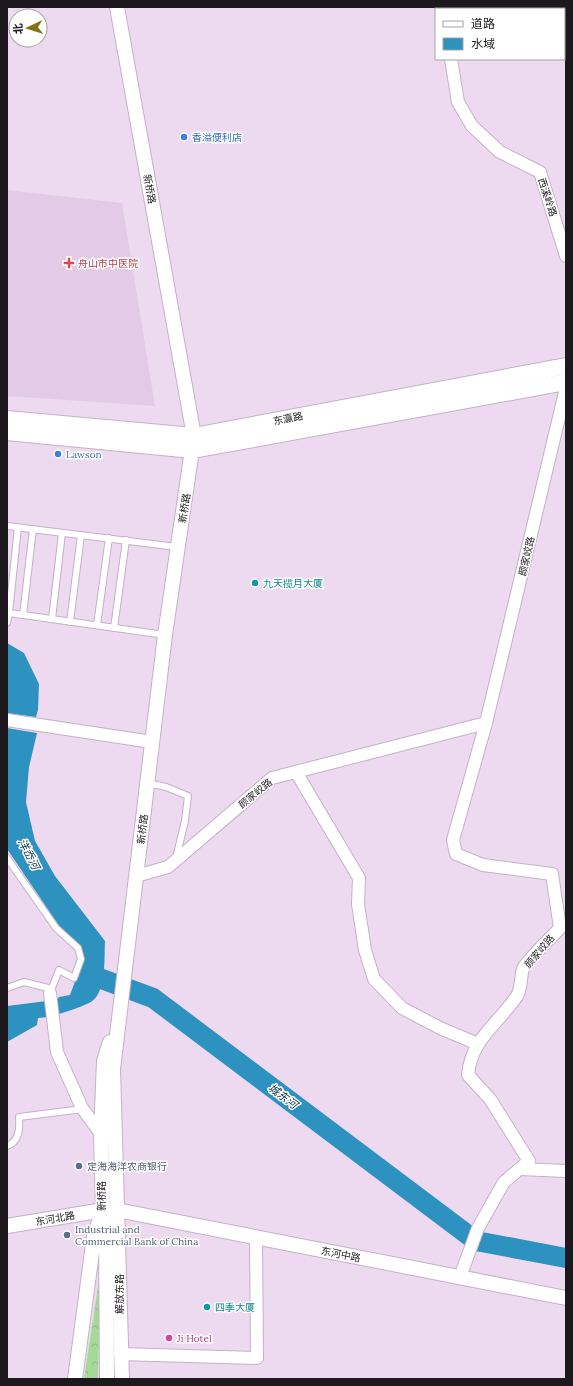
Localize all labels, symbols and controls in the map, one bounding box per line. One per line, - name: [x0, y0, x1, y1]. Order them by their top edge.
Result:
- north arrow: [8, 8, 48, 48]
- legend: [435, 8, 565, 60]
- text: 道路: [471, 16, 495, 31]
- text: 北: [11, 23, 25, 35]
- text: 水域: [471, 36, 495, 51]
- place label: 香溢便利店: [192, 131, 242, 144]
- marker: 香溢便利店: [179, 132, 189, 142]
- street label: 新桥路: [141, 173, 159, 205]
- street label: 西溪岭路: [535, 176, 560, 218]
- marker: 舟山市中医院: [63, 257, 75, 269]
- place label: 舟山市中医院: [78, 257, 138, 270]
- street label: 东瀛路: [272, 409, 304, 428]
- place label: Lawson: [66, 448, 102, 461]
- marker: Lawson: [53, 449, 63, 459]
- street label: 新桥路: [176, 492, 193, 524]
- street label: 颜家峧路: [516, 535, 537, 577]
- place label: 九天揽月大厦: [263, 577, 323, 590]
- marker: 九天揽月大厦: [250, 578, 260, 588]
- street label: 颜家峧路: [236, 776, 275, 811]
- street label: 新桥路: [134, 813, 151, 845]
- water label: 洋岙河: [15, 836, 44, 874]
- street label: 颜家峧路: [521, 932, 557, 971]
- water label: 城东河: [266, 1080, 302, 1113]
- place label: 定海海洋农商银行: [87, 1160, 167, 1173]
- marker: 定海海洋农商银行: [74, 1161, 84, 1171]
- street label: 新桥路: [95, 1181, 108, 1211]
- street label: 东河北路: [34, 1209, 76, 1228]
- place label: Industrial and Commercial Bank of China: [75, 1223, 198, 1248]
- marker: Industrial and Commercial Bank of China: [62, 1230, 72, 1240]
- street label: 东河中路: [320, 1244, 362, 1265]
- street label: 解放东路: [113, 1274, 126, 1314]
- place label: 四季大厦: [215, 1301, 255, 1314]
- marker: 四季大厦: [202, 1302, 212, 1312]
- place label: Ji Hotel: [176, 1332, 212, 1345]
- marker: Ji Hotel: [164, 1333, 174, 1343]

